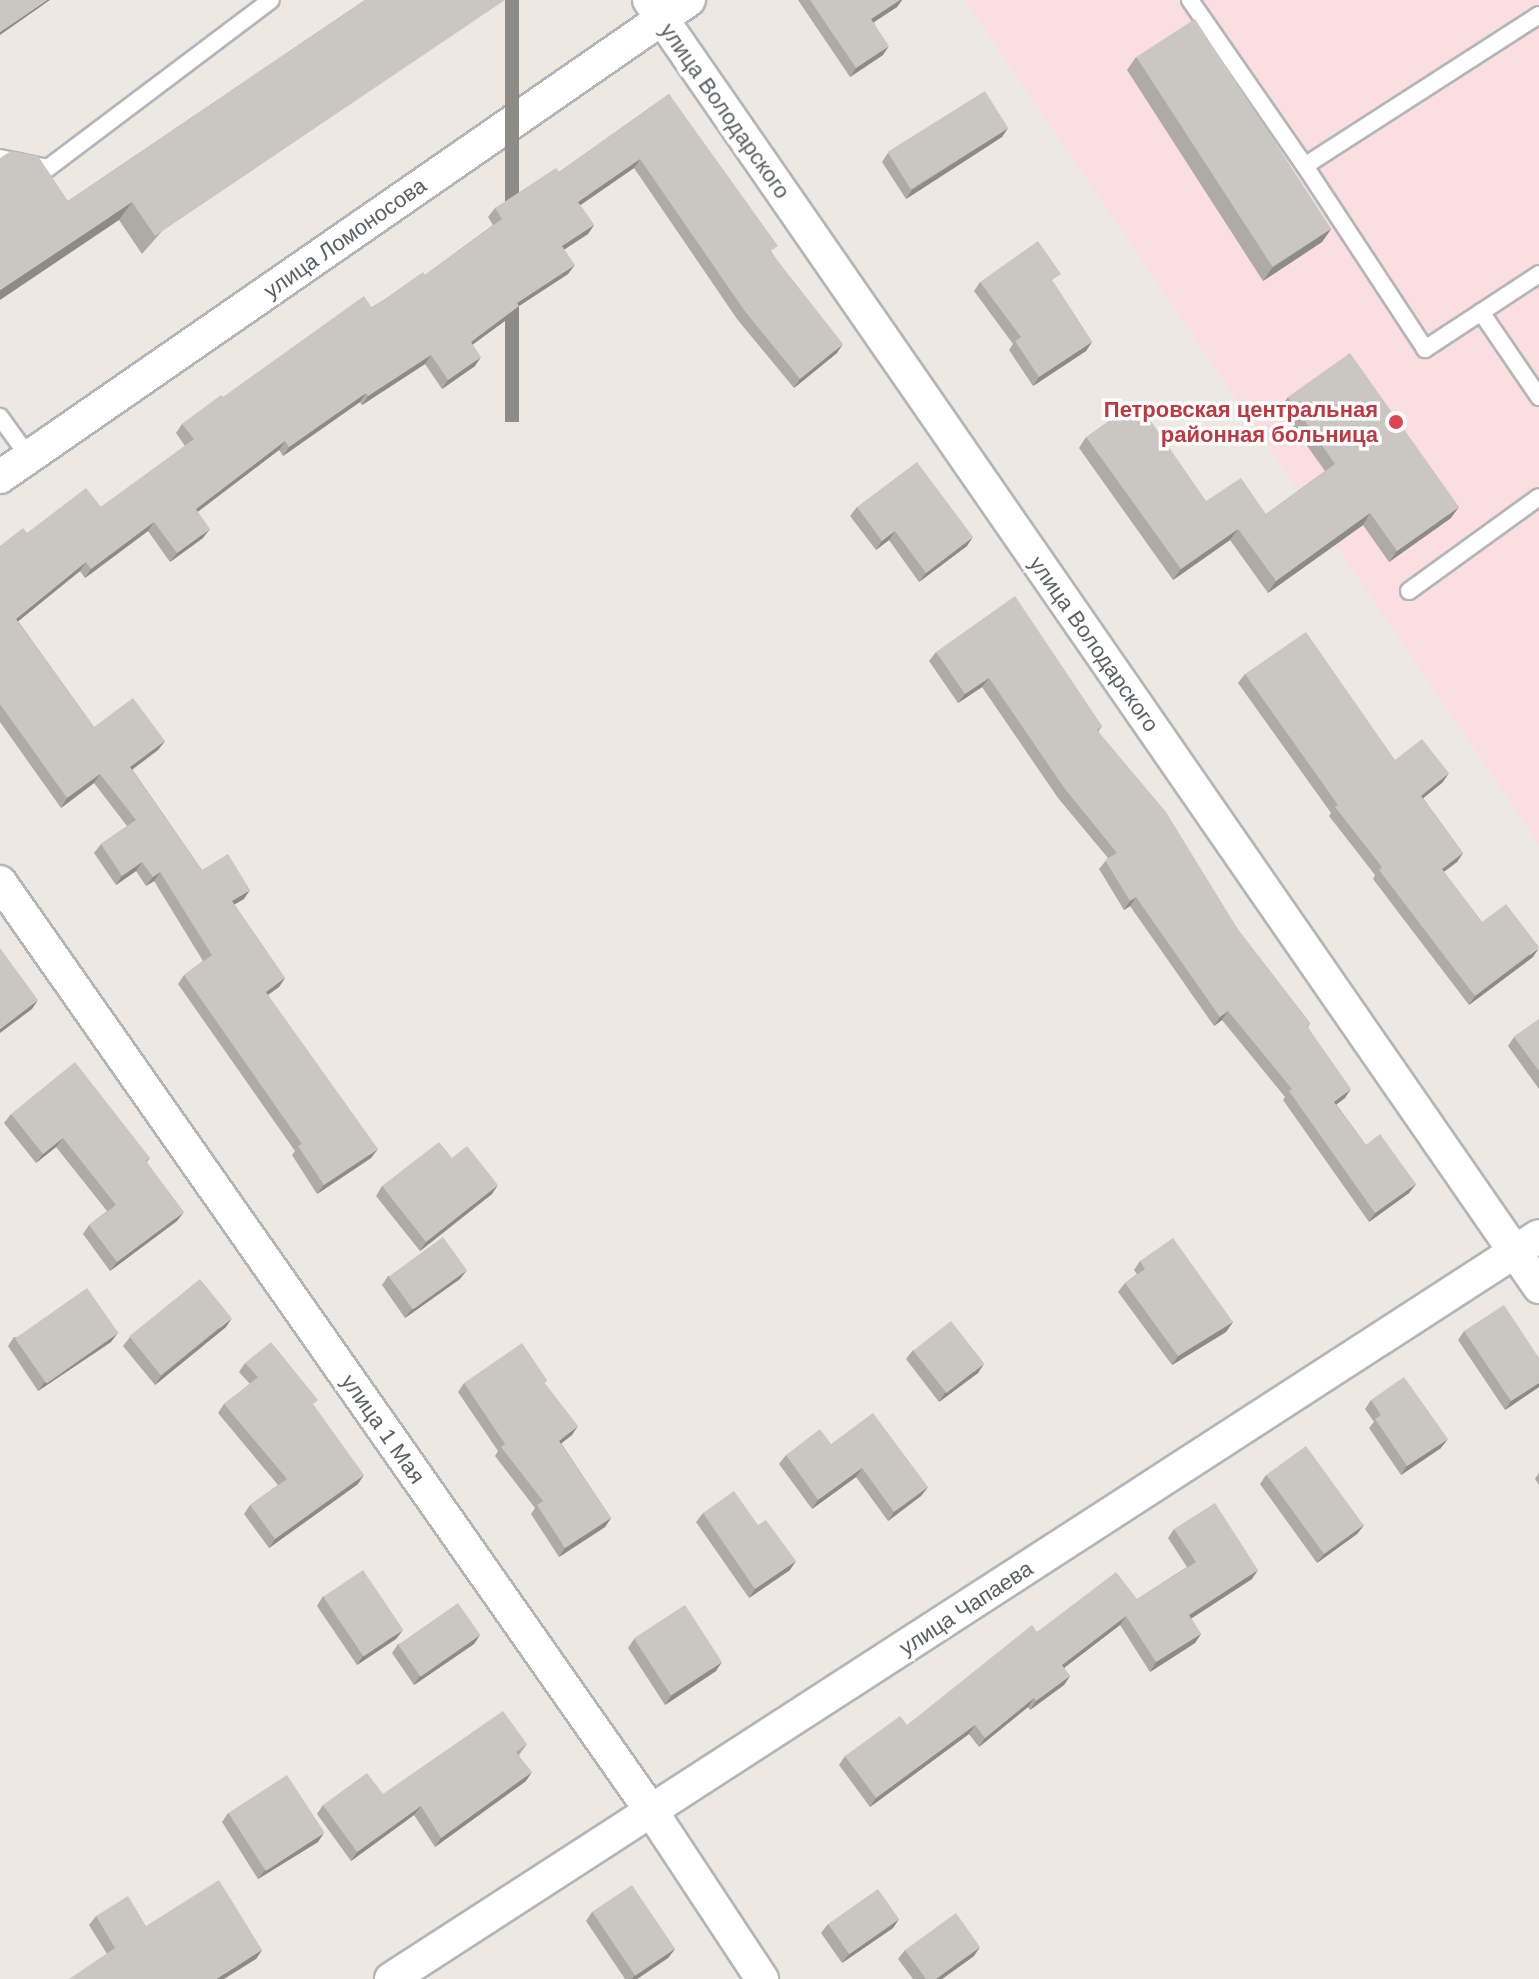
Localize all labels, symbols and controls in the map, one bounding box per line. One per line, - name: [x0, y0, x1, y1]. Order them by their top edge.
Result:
- street label: улица Володарского: [655, 18, 795, 204]
- street label: улица Ломоносова: [259, 172, 431, 304]
- place label: Петровская центральная районная больница: [1104, 396, 1378, 448]
- marker: Петровская центральная районная больница: [1385, 411, 1407, 433]
- street label: улица Володарского: [1024, 551, 1164, 737]
- street label: улица 1 Мая: [336, 1369, 430, 1489]
- street label: улица Чапаева: [894, 1555, 1038, 1661]

